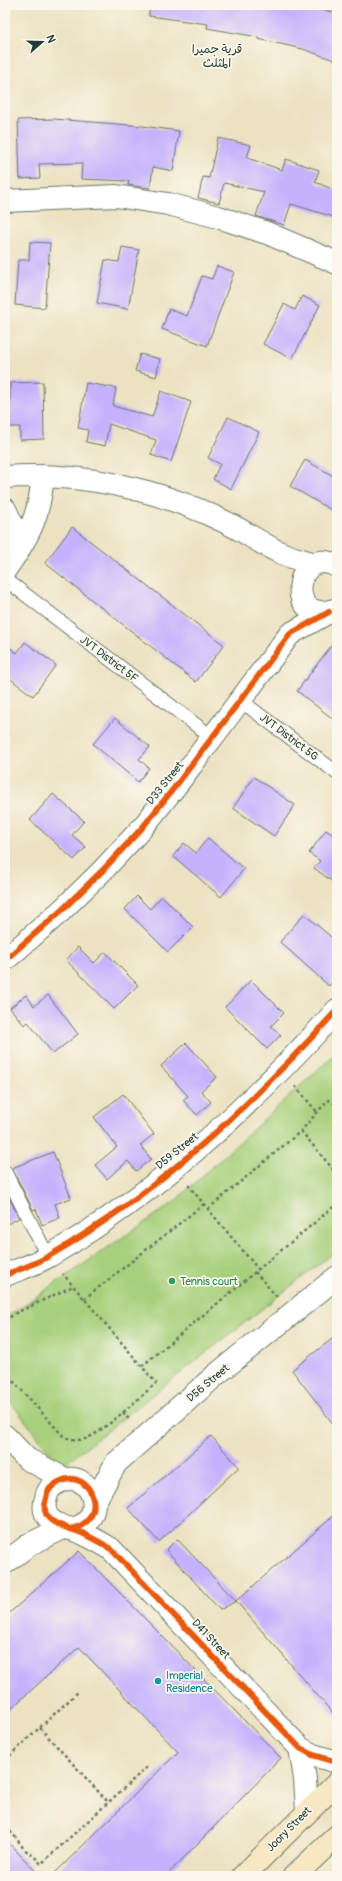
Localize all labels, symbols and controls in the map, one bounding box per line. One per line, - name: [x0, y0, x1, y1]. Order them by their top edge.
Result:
- north arrow: [22, 22, 62, 62]
- text: N: [44, 33, 58, 45]
- district label: قرية جميرا المثلث: [192, 42, 242, 71]
- street label: JVT District 5F: [77, 633, 141, 685]
- street label: JVT District 5G: [257, 711, 321, 763]
- street label: D33 Street: [144, 759, 187, 807]
- street label: D59 Street: [153, 1130, 201, 1172]
- place label: Tennis court: [180, 1275, 238, 1288]
- marker: Tennis court: [167, 1276, 177, 1286]
- street label: D56 Street: [184, 1361, 232, 1405]
- street label: D41 Street: [189, 1616, 233, 1662]
- place label: Imperial Residence: [166, 1669, 213, 1695]
- marker: Imperial Residence: [153, 1676, 163, 1686]
- street label: Joory Street: [264, 1804, 314, 1854]

